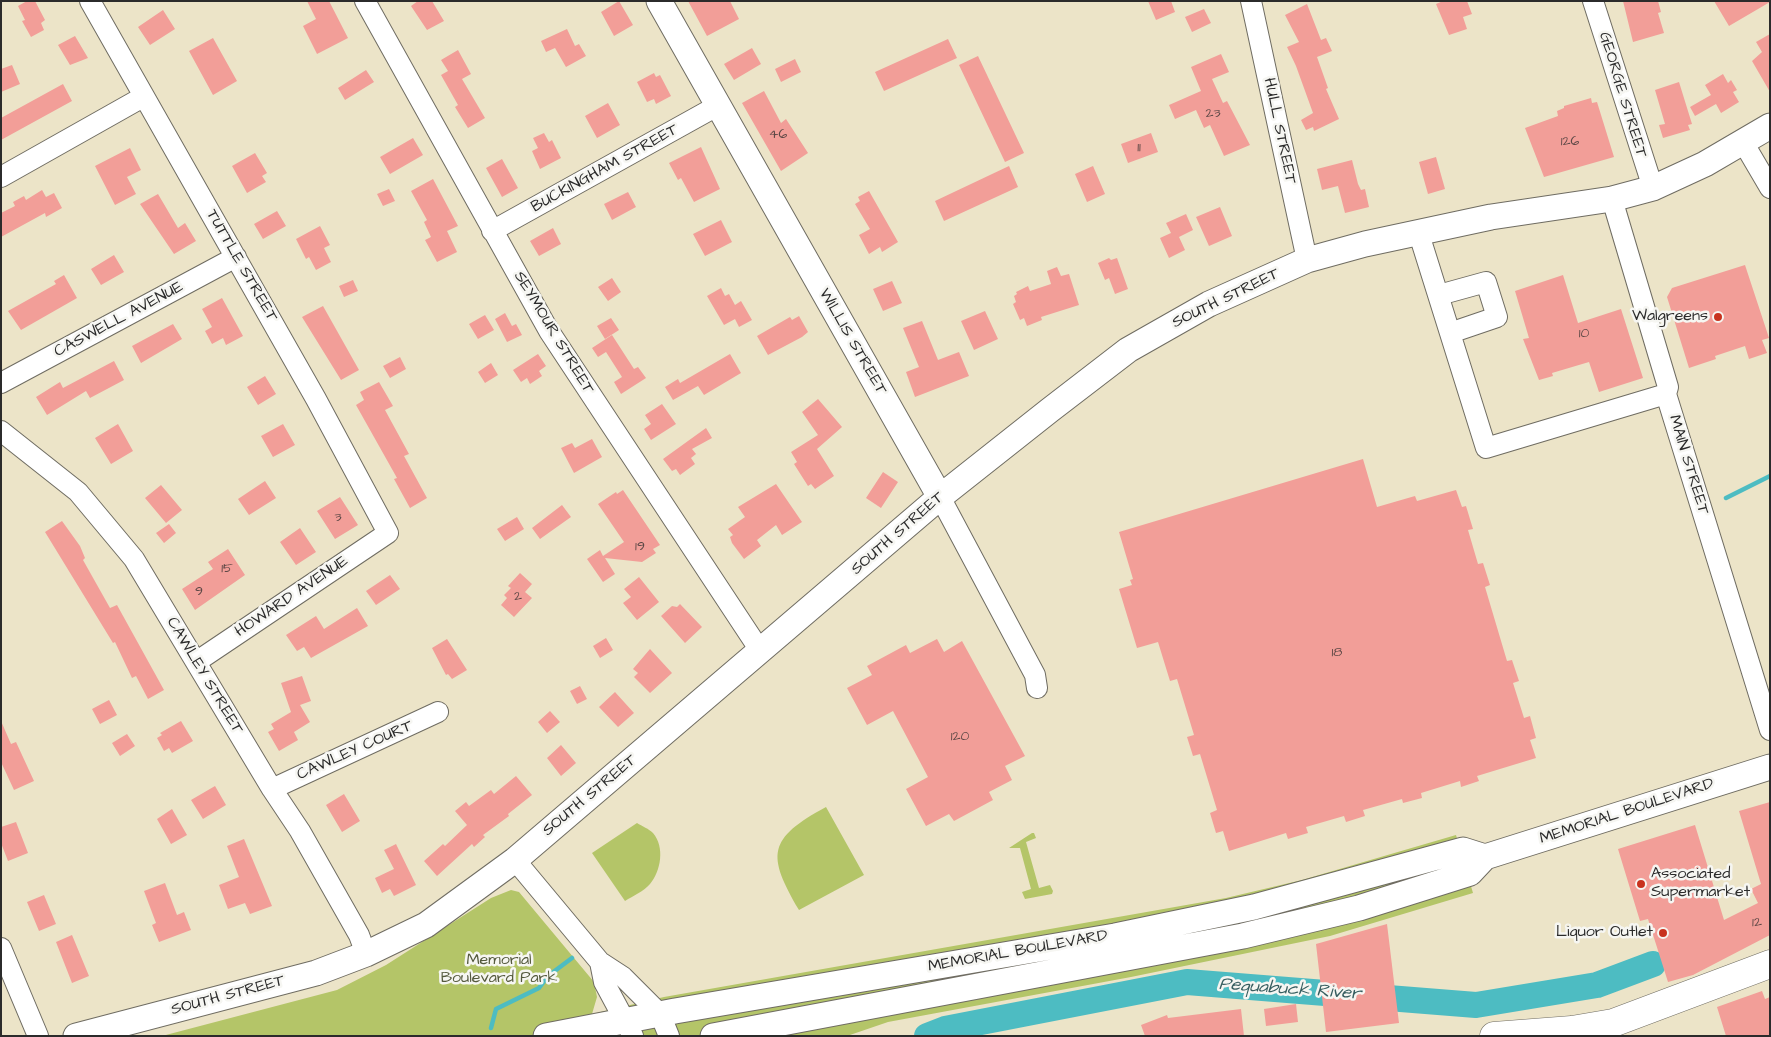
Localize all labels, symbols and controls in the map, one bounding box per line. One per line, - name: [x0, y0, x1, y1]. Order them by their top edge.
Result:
- street label: GEORGE STREET: [1594, 30, 1650, 160]
- street label: HULL STREET: [1258, 76, 1300, 186]
- house number: 23: [1205, 106, 1221, 122]
- street label: BUCKINGHAM STREET: [528, 121, 682, 217]
- house number: 46: [769, 127, 787, 143]
- house number: 126: [1561, 134, 1579, 150]
- house number: 11: [1137, 140, 1141, 156]
- street label: TUTTLE STREET: [201, 206, 281, 326]
- street label: SOUTH STREET: [1169, 265, 1283, 333]
- street label: SEYMOUR STREET: [509, 268, 597, 398]
- street label: CASWELL AVENUE: [51, 278, 187, 362]
- street label: WILLIS STREET: [814, 286, 890, 398]
- place label: Walgreens: [1632, 307, 1708, 327]
- marker: Walgreens: [1712, 311, 1724, 323]
- house number: 10: [1579, 326, 1589, 342]
- street label: MAIN STREET: [1664, 413, 1712, 517]
- street label: SOUTH STREET: [848, 489, 948, 579]
- house number: 3: [334, 510, 342, 526]
- house number: 19: [635, 539, 645, 555]
- street label: HOWARD AVENUE: [232, 552, 352, 642]
- house number: 15: [221, 561, 233, 577]
- house number: 9: [195, 584, 203, 600]
- house number: 2: [514, 589, 522, 605]
- street label: CAWLEY STREET: [162, 614, 246, 738]
- house number: 18: [1332, 645, 1342, 661]
- street label: CAWLEY COURT: [294, 717, 416, 785]
- house number: 120: [951, 729, 969, 745]
- street label: SOUTH STREET: [539, 751, 641, 841]
- street label: MEMORIAL BOULEVARD: [1538, 775, 1716, 849]
- place label: Associated Supermarket: [1651, 865, 1750, 903]
- marker: Associated Supermarket: [1635, 878, 1647, 890]
- house number: 12: [1752, 915, 1762, 931]
- place label: Liquor Outlet: [1556, 923, 1653, 943]
- street label: MEMORIAL BOULEVARD: [927, 927, 1109, 977]
- marker: Liquor Outlet: [1657, 927, 1669, 939]
- park label: Memorial Boulevard Park: [441, 951, 557, 989]
- street label: SOUTH STREET: [169, 972, 287, 1020]
- water label: Pequabuck River: [1218, 974, 1362, 1006]

